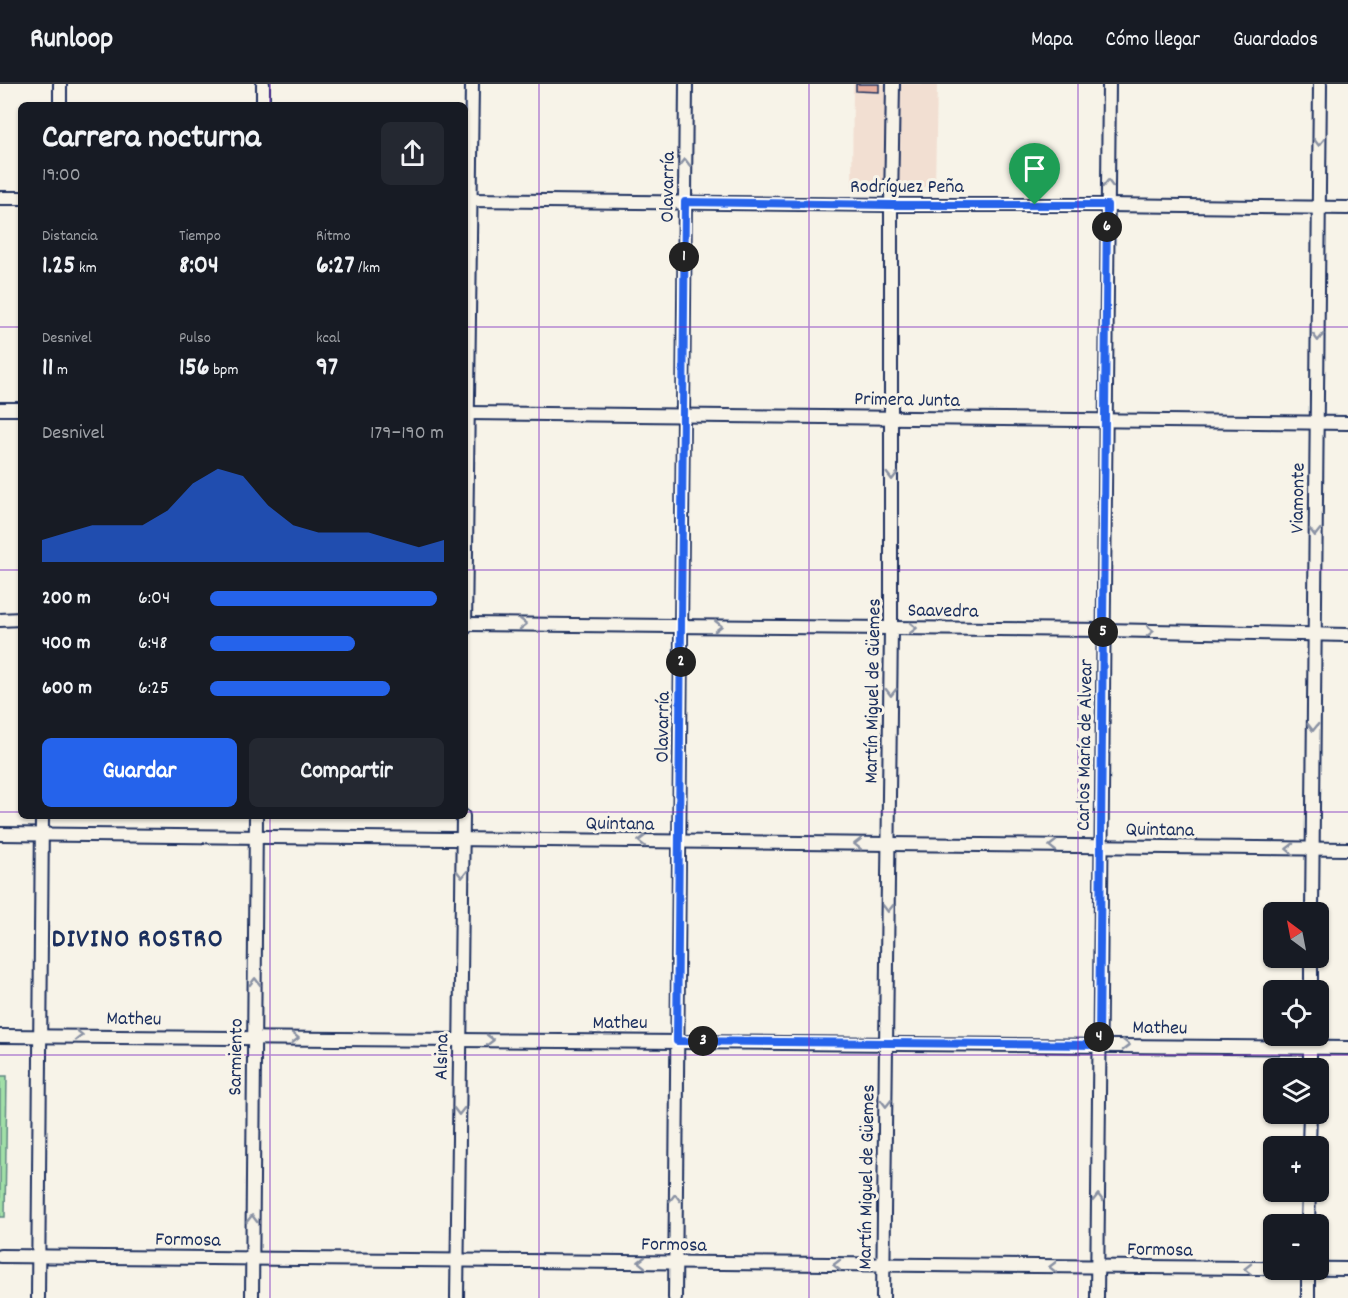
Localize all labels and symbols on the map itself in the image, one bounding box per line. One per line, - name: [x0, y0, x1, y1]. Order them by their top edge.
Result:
- one-way arrow: [1313, 138, 1326, 147]
- pin: [1009, 143, 1060, 205]
- street label: Olavarría: [654, 151, 684, 223]
- one-way arrow: [679, 158, 692, 167]
- street label: Rodríguez Peña: [850, 174, 965, 202]
- one-way arrow: [1102, 179, 1114, 188]
- pin: 6: [1092, 212, 1122, 242]
- pin: 1: [669, 242, 699, 272]
- one-way arrow: [1311, 333, 1324, 342]
- street label: Primera Junta: [854, 386, 961, 416]
- street label: Viamonte: [1284, 462, 1314, 534]
- one-way arrow: [886, 471, 898, 480]
- one-way arrow: [1309, 528, 1322, 537]
- street label: Saavedra: [907, 597, 979, 627]
- street label: Martín Miguel de Güemes: [858, 598, 890, 784]
- pin: 5: [1088, 617, 1118, 647]
- one-way arrow: [519, 618, 528, 630]
- one-way arrow: [714, 620, 723, 632]
- one-way arrow: [909, 622, 918, 634]
- one-way arrow: [1146, 625, 1155, 638]
- pin: 2: [666, 647, 696, 677]
- street label: Carlos María de Alvear: [1071, 658, 1102, 831]
- one-way arrow: [884, 687, 897, 696]
- street label: Olavarría: [649, 691, 679, 763]
- one-way arrow: [1307, 723, 1319, 732]
- street label: Quintana: [585, 810, 655, 840]
- street label: Quintana: [1125, 816, 1195, 846]
- one-way arrow: [637, 835, 646, 847]
- one-way arrow: [853, 838, 862, 850]
- one-way arrow: [1048, 840, 1057, 852]
- one-way arrow: [1285, 843, 1294, 855]
- one-way arrow: [456, 870, 468, 879]
- north arrow: [1263, 902, 1329, 968]
- one-way arrow: [882, 903, 894, 912]
- district label: DIVINO ROSTRO: [52, 922, 224, 959]
- one-way arrow: [248, 977, 261, 986]
- street label: Matheu: [106, 1006, 162, 1034]
- street label: Matheu: [592, 1010, 648, 1038]
- street label: Matheu: [1132, 1015, 1188, 1043]
- street label: Sarmiento: [222, 1018, 252, 1096]
- pin: 4: [1084, 1022, 1114, 1052]
- pin: 3: [688, 1026, 718, 1056]
- one-way arrow: [75, 1029, 84, 1042]
- one-way arrow: [291, 1032, 300, 1044]
- street label: Alsina: [429, 1033, 457, 1080]
- one-way arrow: [486, 1034, 495, 1046]
- one-way arrow: [1122, 1039, 1131, 1051]
- street label: Martín Miguel de Güemes: [852, 1084, 884, 1270]
- one-way arrow: [880, 1098, 892, 1107]
- one-way arrow: [453, 1107, 465, 1116]
- one-way arrow: [669, 1193, 682, 1202]
- one-way arrow: [1091, 1193, 1104, 1202]
- one-way arrow: [246, 1214, 258, 1223]
- street label: Formosa: [155, 1226, 222, 1256]
- street label: Formosa: [641, 1231, 708, 1261]
- street label: Formosa: [1127, 1236, 1194, 1266]
- one-way arrow: [637, 1256, 646, 1269]
- one-way arrow: [832, 1258, 841, 1271]
- one-way arrow: [1048, 1261, 1057, 1273]
- one-way arrow: [1243, 1263, 1252, 1275]

